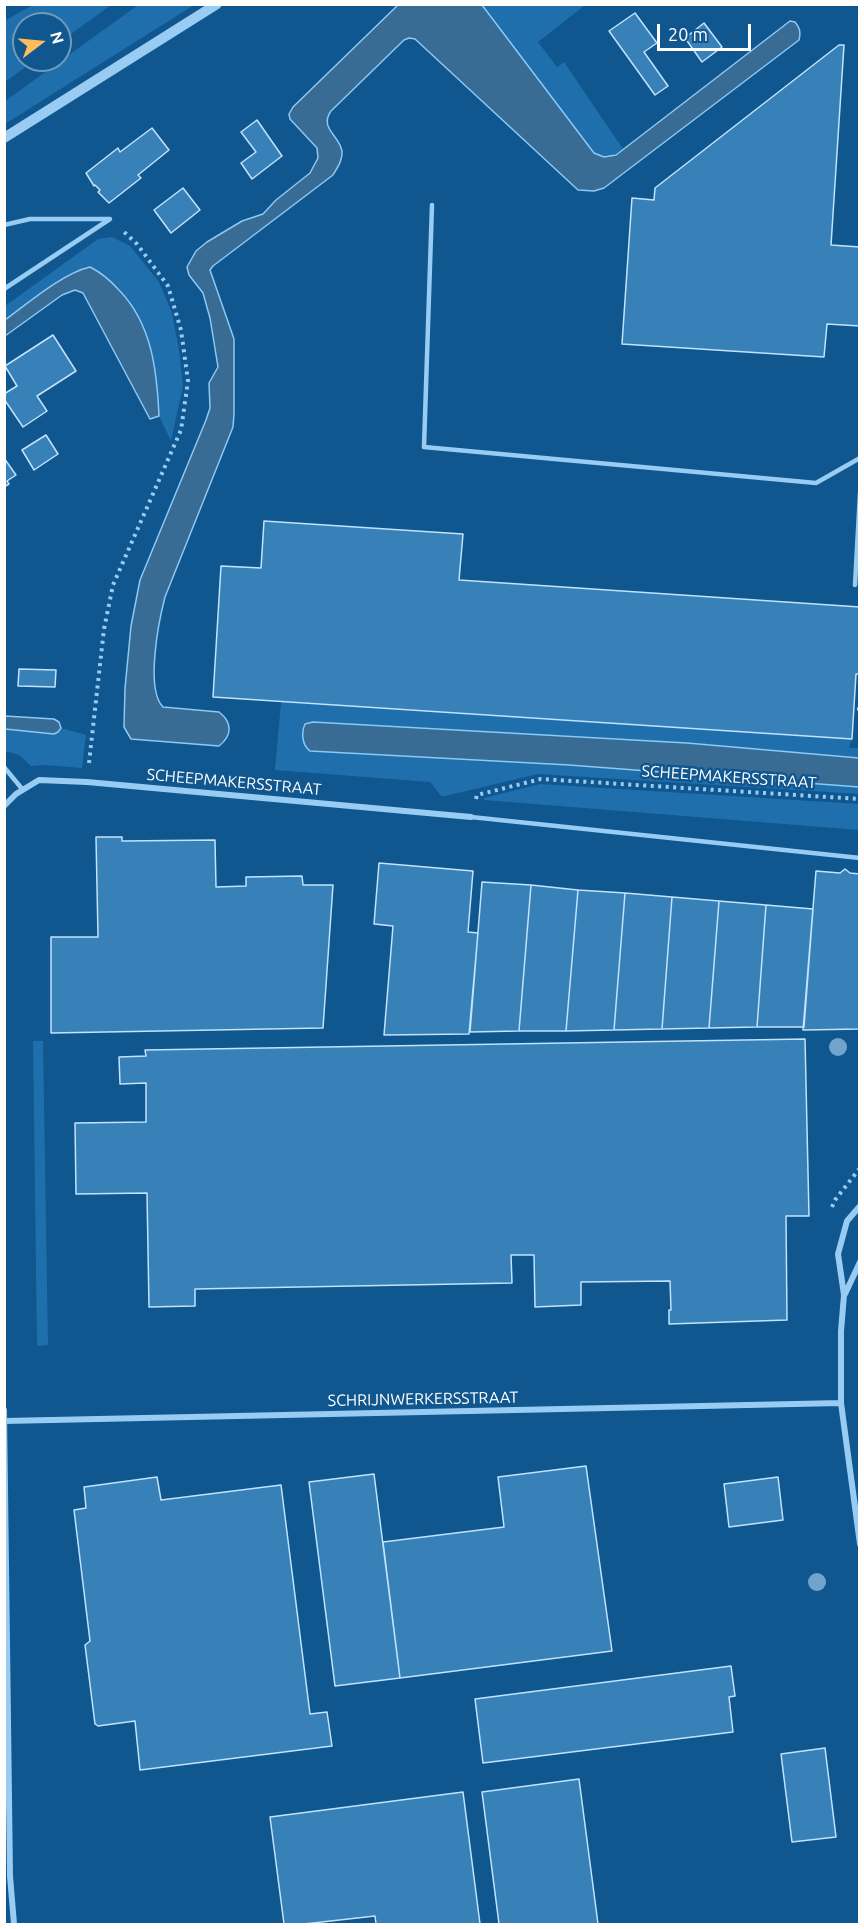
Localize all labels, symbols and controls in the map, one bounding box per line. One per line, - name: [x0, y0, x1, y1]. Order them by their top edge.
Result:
- north arrow: [12, 12, 72, 72]
- scale bar: [660, 12, 754, 50]
- text: 20 m: [668, 24, 708, 44]
- text: N: [47, 29, 68, 46]
- street label: SCHEEPMAKERSSTRAAT: [641, 761, 817, 793]
- street label: SCHEEPMAKERSSTRAAT: [146, 765, 322, 799]
- street label: SCHRIJNWERKERSSTRAAT: [328, 1388, 518, 1410]

